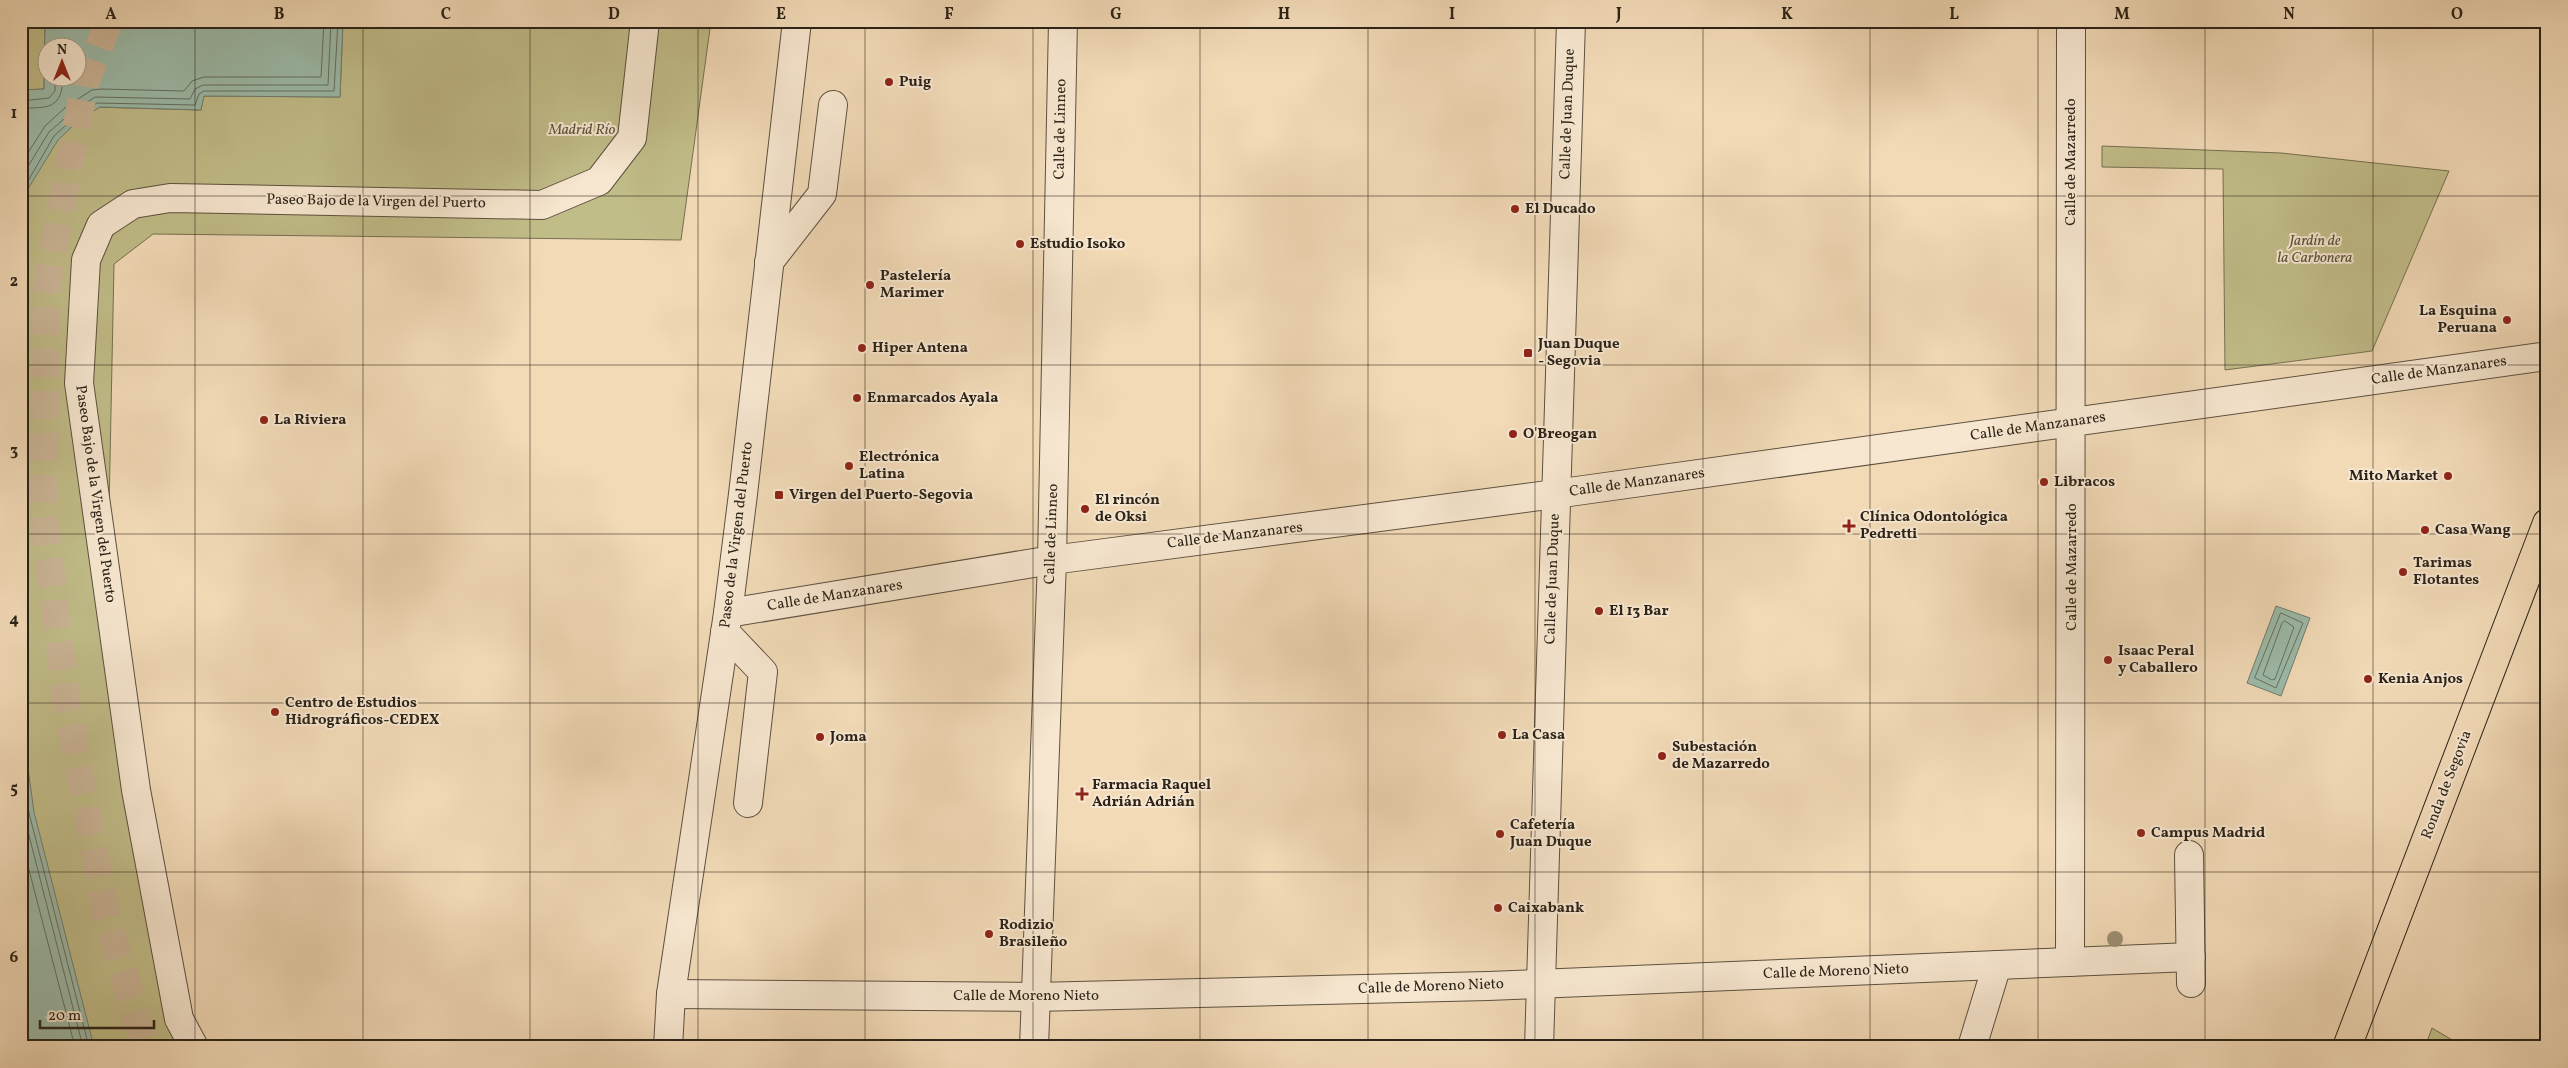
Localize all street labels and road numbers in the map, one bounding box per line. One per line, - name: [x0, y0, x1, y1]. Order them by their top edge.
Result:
- street label: Calle de Juan Duque: [1555, 48, 1581, 180]
- street label: Calle de Linneo: [1050, 78, 1072, 180]
- street label: Calle de Mazarredo: [2061, 98, 2082, 226]
- street label: Paseo Bajo de la Virgen del Puerto: [266, 190, 486, 214]
- street label: Calle de Manzanares: [2370, 351, 2508, 391]
- street label: Paseo Bajo de la Virgen del Puerto: [69, 384, 121, 604]
- street label: Calle de Manzanares: [1969, 407, 2107, 447]
- street label: Paseo de la Virgen del Puerto: [715, 441, 759, 629]
- street label: Calle de Manzanares: [1568, 463, 1706, 503]
- street label: Calle de Linneo: [1040, 483, 1064, 585]
- street label: Calle de Mazarredo: [2062, 503, 2083, 631]
- street label: Calle de Juan Duque: [1540, 513, 1566, 645]
- street label: Calle de Manzanares: [1166, 517, 1304, 555]
- street label: Calle de Manzanares: [766, 575, 904, 617]
- street label: Ronda de Segovia: [2417, 727, 2477, 843]
- street label: Calle de Moreno Nieto: [1763, 959, 1909, 985]
- street label: Calle de Moreno Nieto: [1358, 974, 1504, 1000]
- street label: Calle de Moreno Nieto: [953, 986, 1099, 1007]

